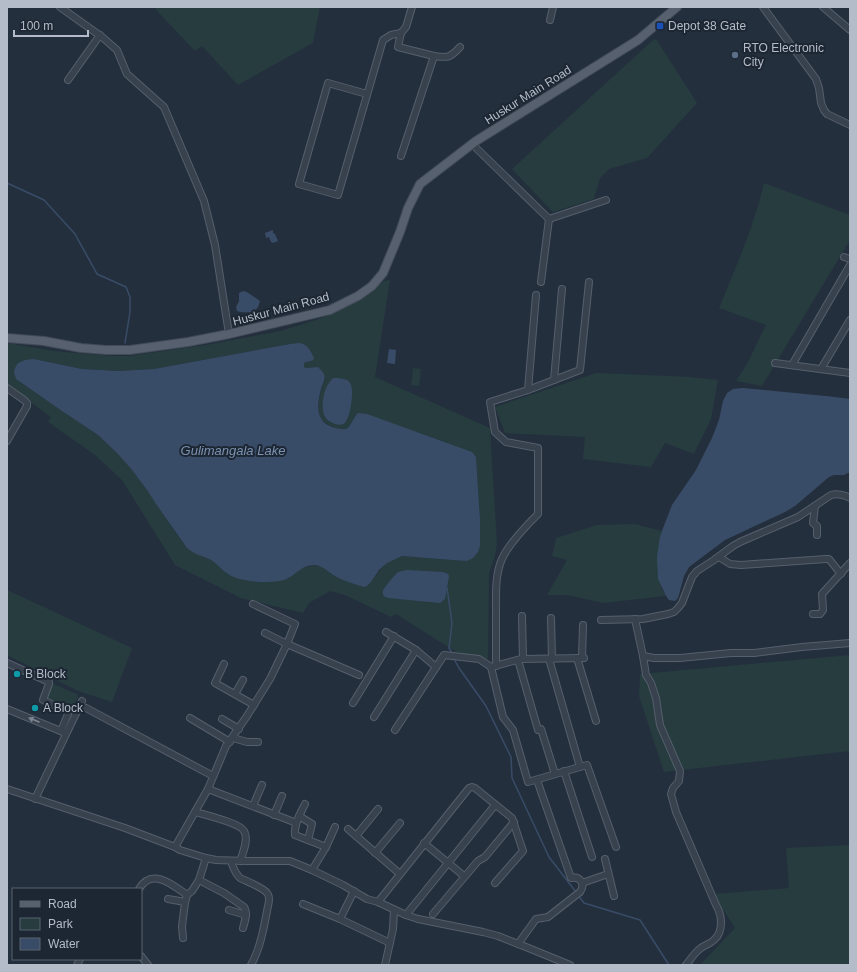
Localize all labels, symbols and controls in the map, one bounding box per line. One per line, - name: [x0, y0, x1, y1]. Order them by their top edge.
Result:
- scale bar: [14, 12, 88, 38]
- text: 100 m: [20, 19, 53, 33]
- place label: Depot 38 Gate: [668, 19, 746, 33]
- marker: Depot 38 Gate: [655, 21, 665, 31]
- place label: RTO Electronic City: [743, 41, 824, 69]
- marker: RTO Electronic City: [730, 50, 740, 60]
- street label: Huskur Main Road: [482, 63, 574, 127]
- street label: Huskur Main Road: [231, 289, 331, 329]
- water label: Gulimangala Lake: [181, 443, 285, 458]
- place label: B Block: [25, 667, 67, 681]
- marker: B Block: [12, 669, 22, 679]
- place label: A Block: [43, 701, 84, 715]
- marker: A Block: [30, 703, 40, 713]
- one-way arrow: [28, 717, 39, 723]
- legend: [12, 888, 142, 960]
- text: Road: [48, 897, 77, 911]
- text: Park: [48, 917, 74, 931]
- text: Water: [48, 937, 80, 951]

